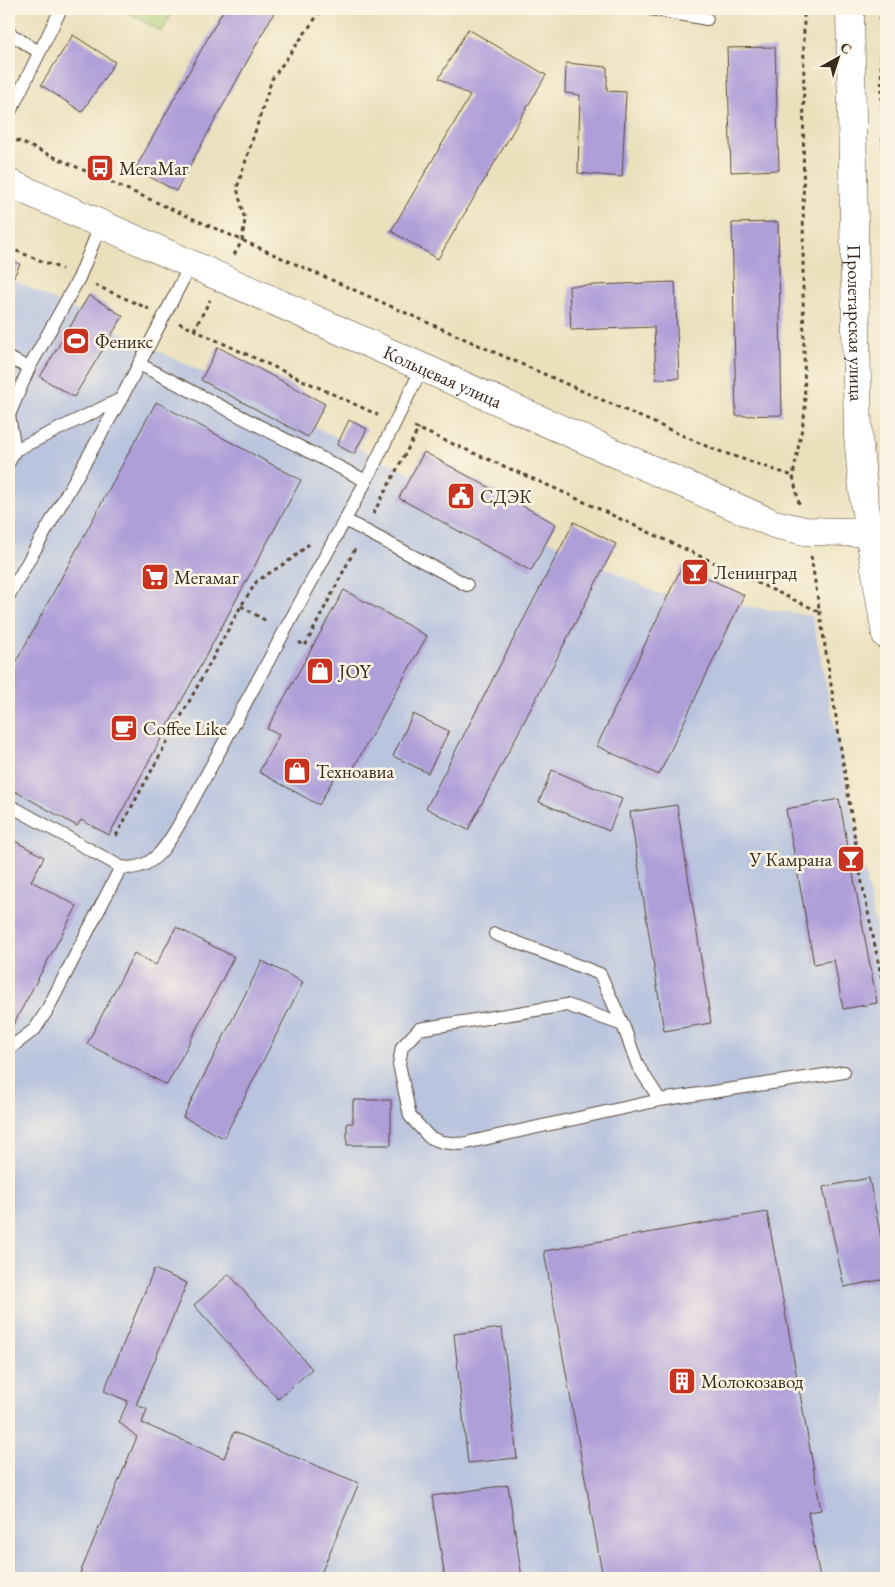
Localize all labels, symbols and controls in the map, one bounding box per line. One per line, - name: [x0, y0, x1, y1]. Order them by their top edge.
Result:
- north arrow: [812, 32, 862, 82]
- text: С: [837, 38, 856, 58]
- bus stop icon: МегаМаг: [85, 153, 115, 183]
- place label: МегаМаг: [119, 156, 189, 181]
- street label: Пролетарская улица: [841, 244, 869, 402]
- sports icon: Феникс: [61, 326, 91, 356]
- place label: Феникс: [95, 329, 154, 354]
- street label: Кольцевая улица: [379, 340, 506, 414]
- public building icon: СДЭК: [446, 481, 476, 511]
- place label: СДЭК: [480, 484, 532, 509]
- bar icon: Ленинград: [680, 557, 710, 587]
- place label: Ленинград: [714, 560, 798, 585]
- supermarket icon: Мегамаг: [140, 562, 170, 592]
- place label: Мегамаг: [174, 565, 239, 590]
- shop icon: JOY: [305, 656, 335, 686]
- place label: JOY: [337, 659, 372, 684]
- cafe icon: Coffee Like: [109, 713, 139, 743]
- place label: Coffee Like: [143, 716, 227, 741]
- shop icon: Техноавиа: [282, 756, 312, 786]
- place label: Техноавиа: [316, 759, 395, 784]
- bar icon: У Камрана: [836, 844, 866, 874]
- place label: У Камрана: [749, 847, 832, 872]
- building icon: Молокозавод: [667, 1366, 697, 1396]
- place label: Молокозавод: [701, 1369, 804, 1394]

